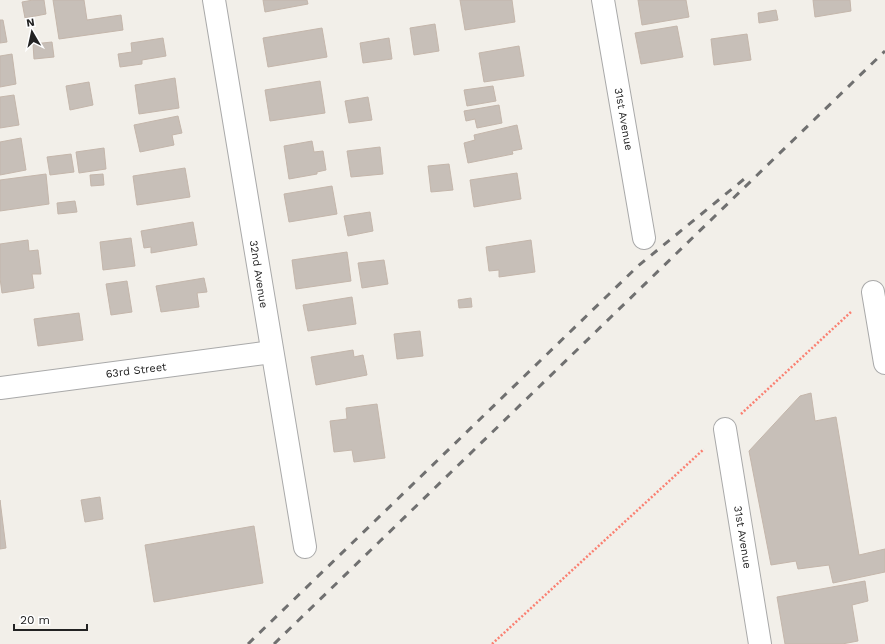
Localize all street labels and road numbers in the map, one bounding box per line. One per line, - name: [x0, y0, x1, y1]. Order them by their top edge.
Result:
- street label: 31st Avenue: [612, 87, 635, 151]
- street label: 32nd Avenue: [247, 239, 270, 309]
- street label: 63rd Street: [105, 360, 168, 381]
- street label: 31st Avenue: [731, 505, 754, 569]

